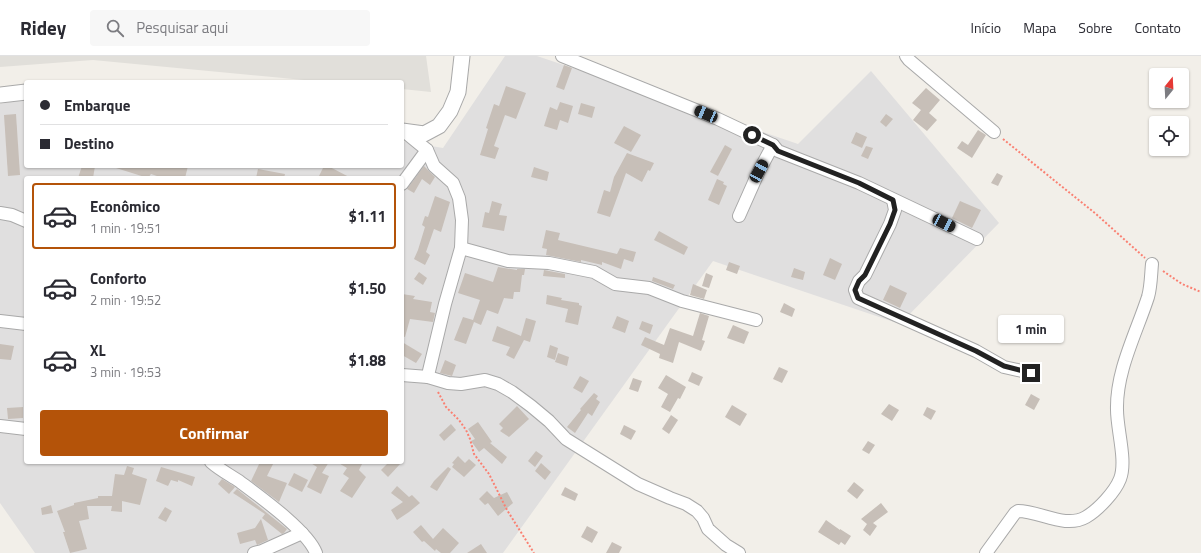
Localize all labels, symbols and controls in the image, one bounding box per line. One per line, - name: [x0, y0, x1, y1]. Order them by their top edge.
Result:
- search box: [90, 10, 370, 46]
- text: Ridey: [20, 13, 66, 42]
- text: Pesquisar aqui: [136, 16, 228, 39]
- icon: search: [104, 17, 126, 39]
- text: Início: [971, 17, 1001, 38]
- text: Mapa: [1023, 17, 1056, 38]
- text: Sobre: [1078, 17, 1112, 38]
- text: Contato: [1134, 17, 1181, 38]
- north arrow: [1149, 68, 1189, 108]
- map controls: [1149, 68, 1189, 156]
- text: Embarque: [64, 94, 130, 117]
- car: [693, 104, 719, 124]
- button: locate: [1149, 116, 1189, 156]
- route start: [743, 126, 761, 144]
- text: Destino: [64, 132, 114, 155]
- car: [748, 158, 770, 184]
- text: Econômico: [90, 195, 160, 218]
- icon: car: [42, 198, 78, 234]
- text: $1.11: [349, 205, 386, 228]
- car: [931, 212, 957, 234]
- text: 1 min · 19:51: [90, 218, 161, 238]
- text: Conforto: [90, 267, 147, 290]
- icon: car: [42, 270, 78, 306]
- text: $1.50: [349, 277, 386, 300]
- text: 2 min · 19:52: [90, 290, 161, 310]
- callout: 1 min: [998, 315, 1064, 343]
- text: 1 min: [1015, 319, 1047, 339]
- text: XL: [90, 339, 106, 362]
- icon: car: [42, 342, 78, 378]
- text: $1.88: [349, 349, 386, 372]
- text: 3 min · 19:53: [90, 362, 161, 382]
- route end: [1022, 364, 1040, 382]
- button: Confirmar: [40, 410, 388, 456]

